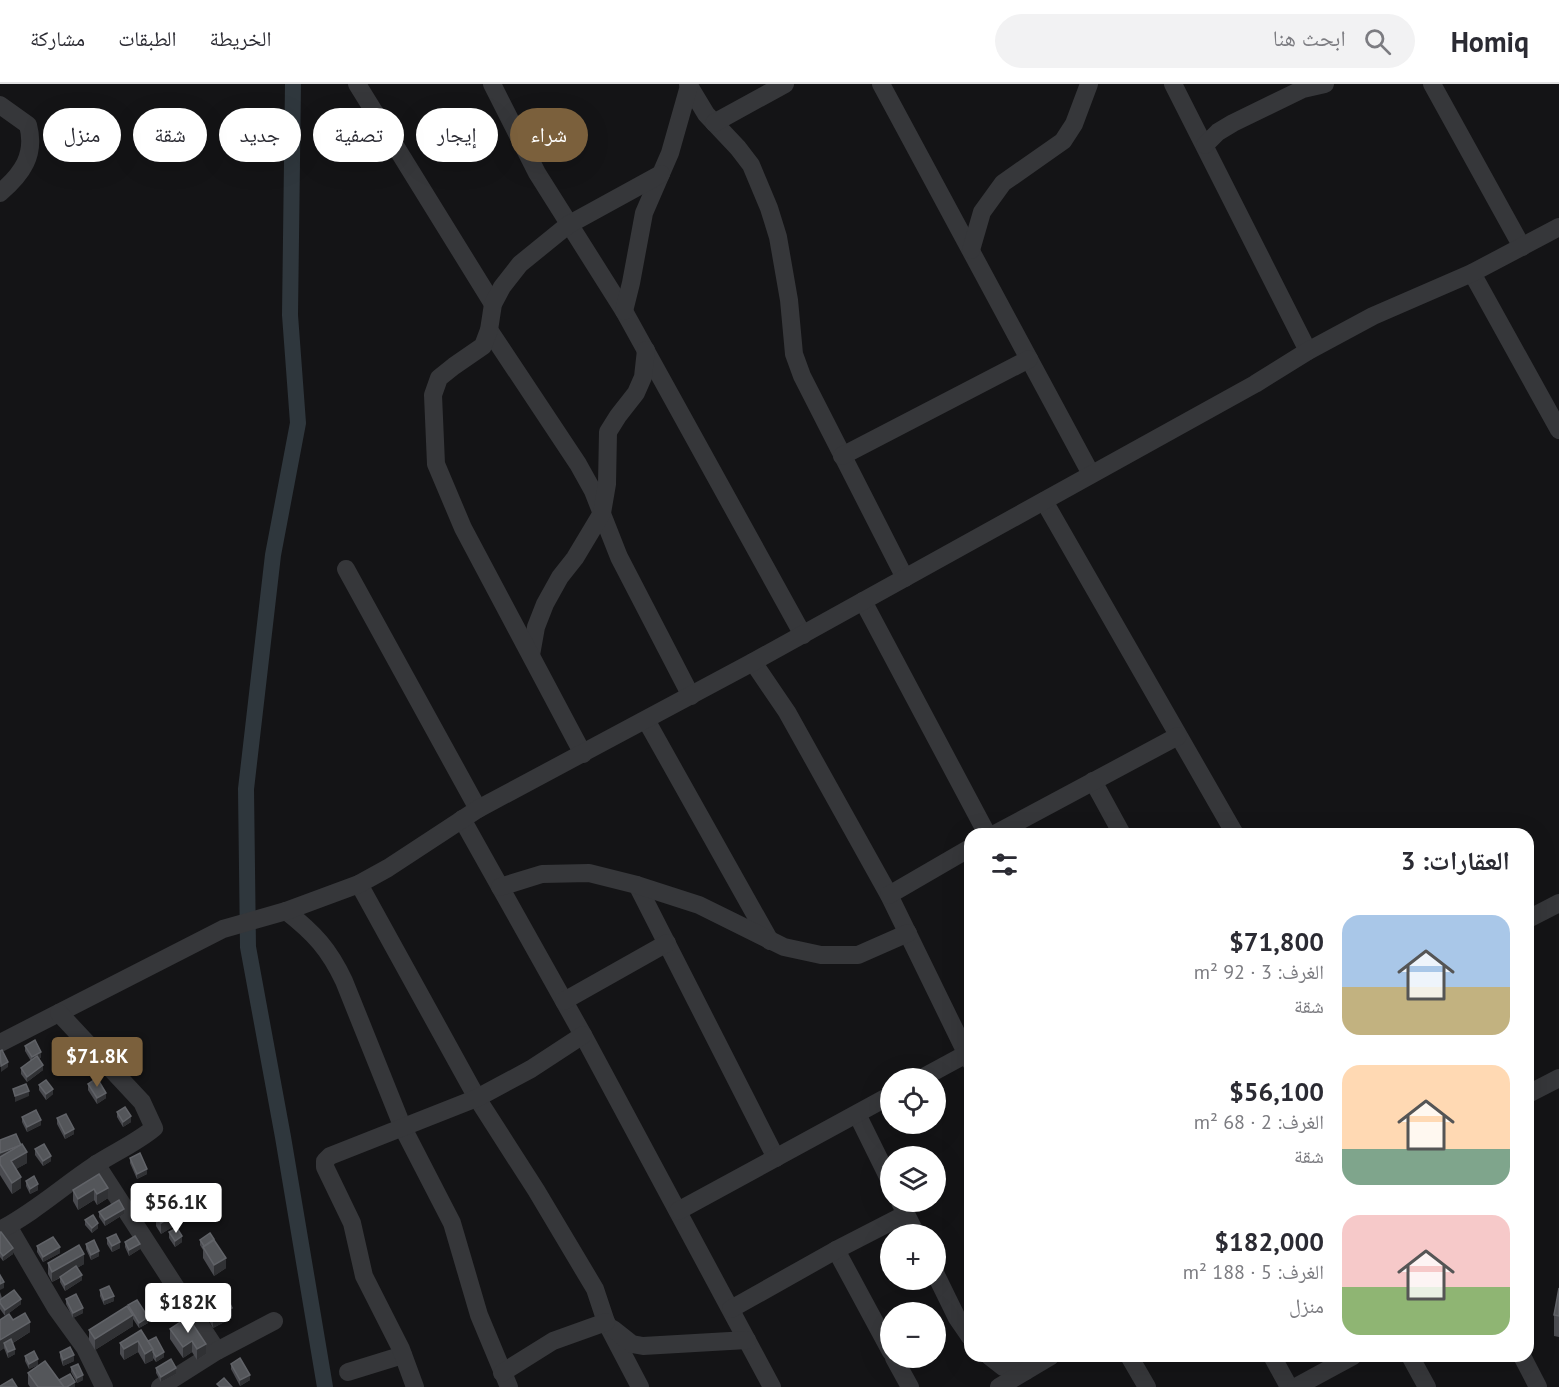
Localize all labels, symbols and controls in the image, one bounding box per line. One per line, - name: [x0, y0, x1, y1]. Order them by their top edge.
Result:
- search box: [995, 14, 1415, 68]
- text: Homiq: [1451, 23, 1529, 60]
- text: ابحث هنا: [1273, 24, 1346, 52]
- text: مشاركة: [30, 25, 85, 52]
- text: الطبقات: [118, 25, 177, 52]
- text: الخريطة: [210, 25, 271, 52]
- icon: search: [1361, 25, 1394, 58]
- chip: منزل: [43, 108, 121, 162]
- chip: شقة: [133, 108, 207, 162]
- chip: جديد: [219, 108, 301, 162]
- chip: تصفية: [313, 108, 404, 162]
- chip: إيجار: [416, 108, 498, 162]
- chip: شراء: [510, 108, 588, 162]
- text: العقارات: 3: [1401, 844, 1510, 877]
- icon: filters: [988, 848, 1021, 881]
- text: $71,800: [1229, 925, 1324, 958]
- icon: home: [1390, 939, 1462, 1011]
- text: الغرف: 3 · 92 m²: [1194, 959, 1324, 985]
- text: شقة: [1294, 993, 1324, 1019]
- pin: $71.8K: [48, 1037, 146, 1088]
- text: $71.8K: [66, 1043, 128, 1069]
- map controls: [880, 1068, 946, 1368]
- button: locate: [880, 1068, 946, 1134]
- text: $56,100: [1229, 1075, 1324, 1108]
- icon: home: [1390, 1089, 1462, 1161]
- text: الغرف: 2 · 68 m²: [1194, 1109, 1324, 1135]
- text: شقة: [1294, 1143, 1324, 1169]
- button: layers: [880, 1146, 946, 1212]
- pin: $56.1K: [127, 1183, 225, 1234]
- text: $56.1K: [145, 1189, 207, 1215]
- button: +: [880, 1224, 946, 1290]
- text: $182,000: [1214, 1225, 1324, 1258]
- icon: home: [1390, 1239, 1462, 1311]
- text: الغرف: 5 · 188 m²: [1183, 1259, 1324, 1285]
- pin: $182K: [146, 1283, 230, 1334]
- text: $182K: [159, 1289, 217, 1315]
- text: منزل: [1289, 1293, 1324, 1319]
- button: −: [880, 1302, 946, 1368]

